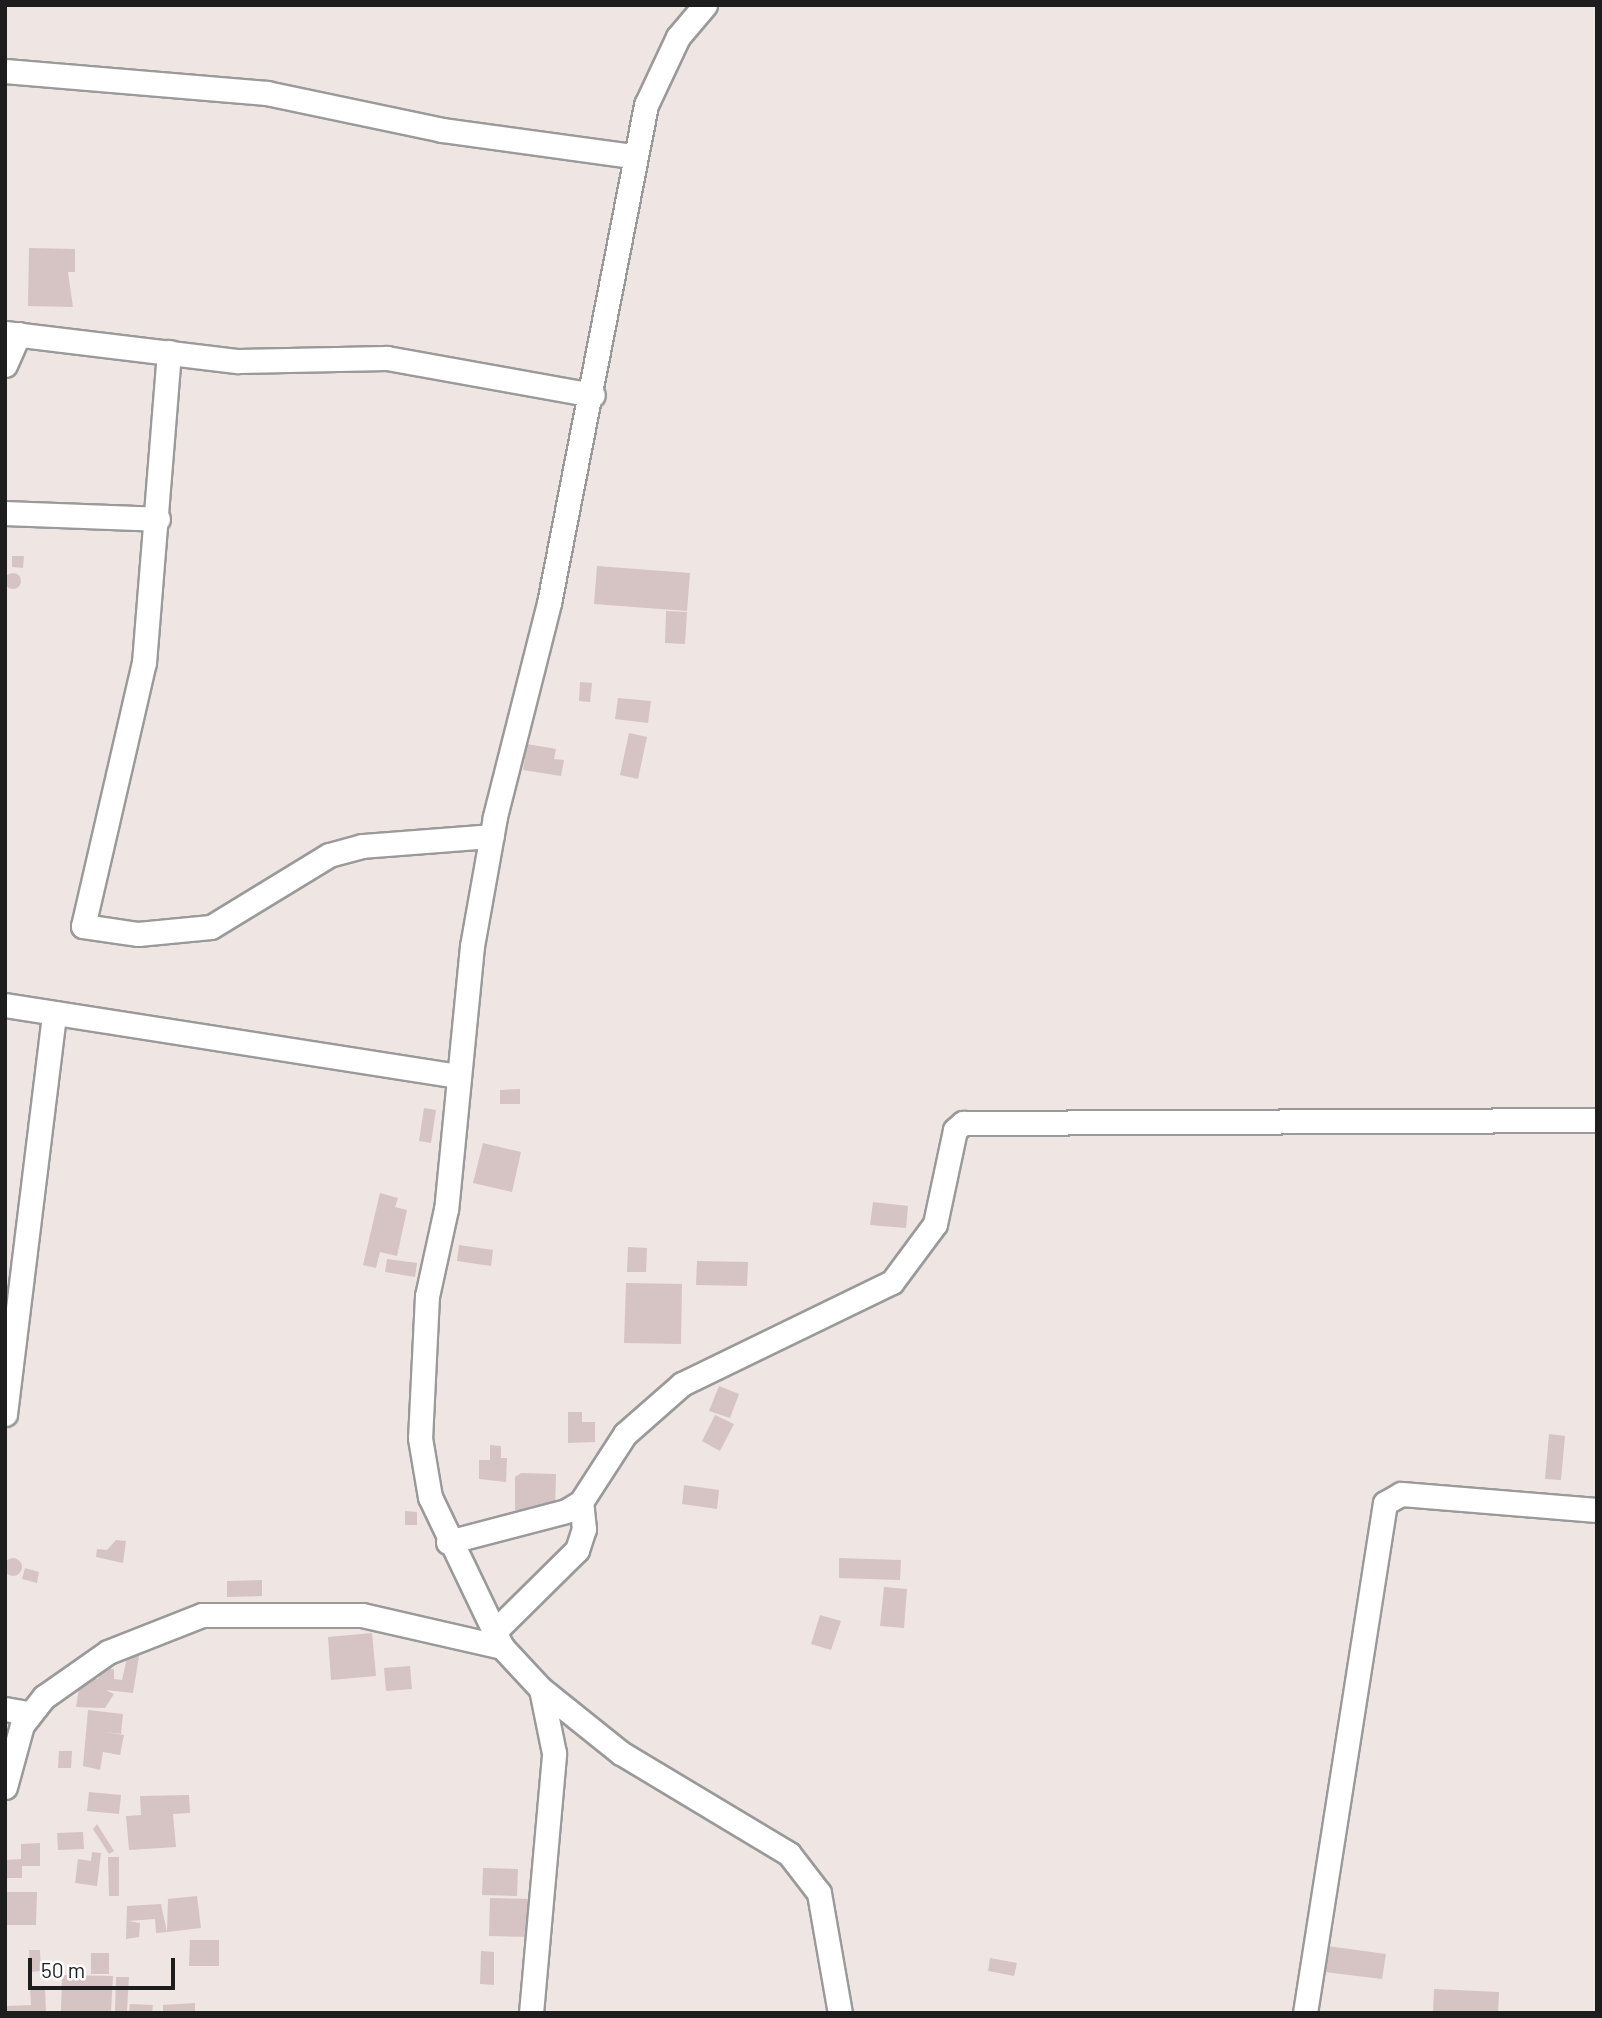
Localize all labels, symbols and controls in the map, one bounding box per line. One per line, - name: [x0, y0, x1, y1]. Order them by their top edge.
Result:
- scale bar: [32, 1944, 178, 1988]
- text: 50 m: [41, 1957, 85, 1982]

